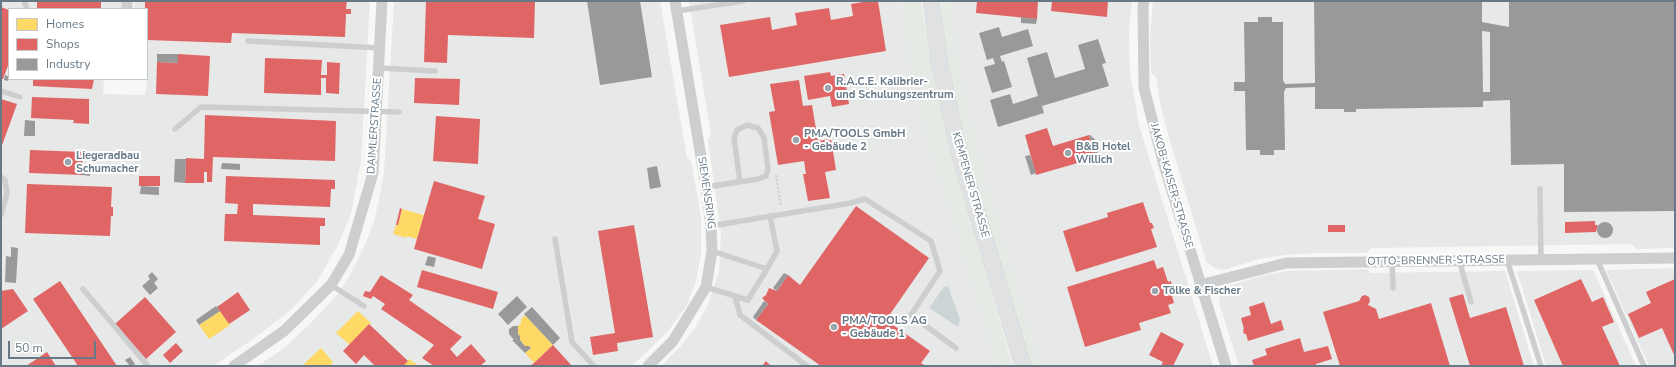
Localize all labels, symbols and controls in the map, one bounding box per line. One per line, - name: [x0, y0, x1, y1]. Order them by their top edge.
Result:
- legend: [8, 8, 148, 80]
- text: Homes: [46, 16, 84, 32]
- text: Shops: [46, 36, 80, 52]
- text: Industry: [46, 56, 90, 72]
- place label: R.A.C.E. Kalibrier- und Schulungszentrum: [836, 75, 954, 101]
- street label: DAIMLERSTRASSE: [365, 77, 385, 175]
- marker: R.A.C.E. Kalibrier- und Schulungszentrum: [823, 83, 833, 93]
- street label: JAKOB-KAISER-STRASSE: [1147, 122, 1195, 250]
- place label: PMA/TOOLS GmbH - Gebäude 2: [804, 127, 906, 153]
- street label: KEMPENER STRASSE: [949, 131, 991, 239]
- marker: PMA/TOOLS GmbH - Gebäude 2: [791, 135, 801, 145]
- place label: B&B Hotel Willich: [1076, 140, 1131, 166]
- marker: B&B Hotel Willich: [1063, 148, 1073, 158]
- place label: Liegeradbau Schumacher: [76, 149, 139, 175]
- street label: SIEMENSRING: [694, 156, 718, 230]
- marker: Liegeradbau Schumacher: [63, 157, 73, 167]
- street label: OTTO-BRENNER-STRASSE: [1367, 253, 1505, 269]
- place label: Tölke & Fischer: [1163, 284, 1241, 298]
- marker: Tölke & Fischer: [1150, 286, 1160, 296]
- place label: PMA/TOOLS AG - Gebäude 1: [842, 314, 927, 340]
- marker: PMA/TOOLS AG - Gebäude 1: [829, 322, 839, 332]
- scale bar: [10, 333, 98, 359]
- text: 50 m: [15, 340, 43, 356]

